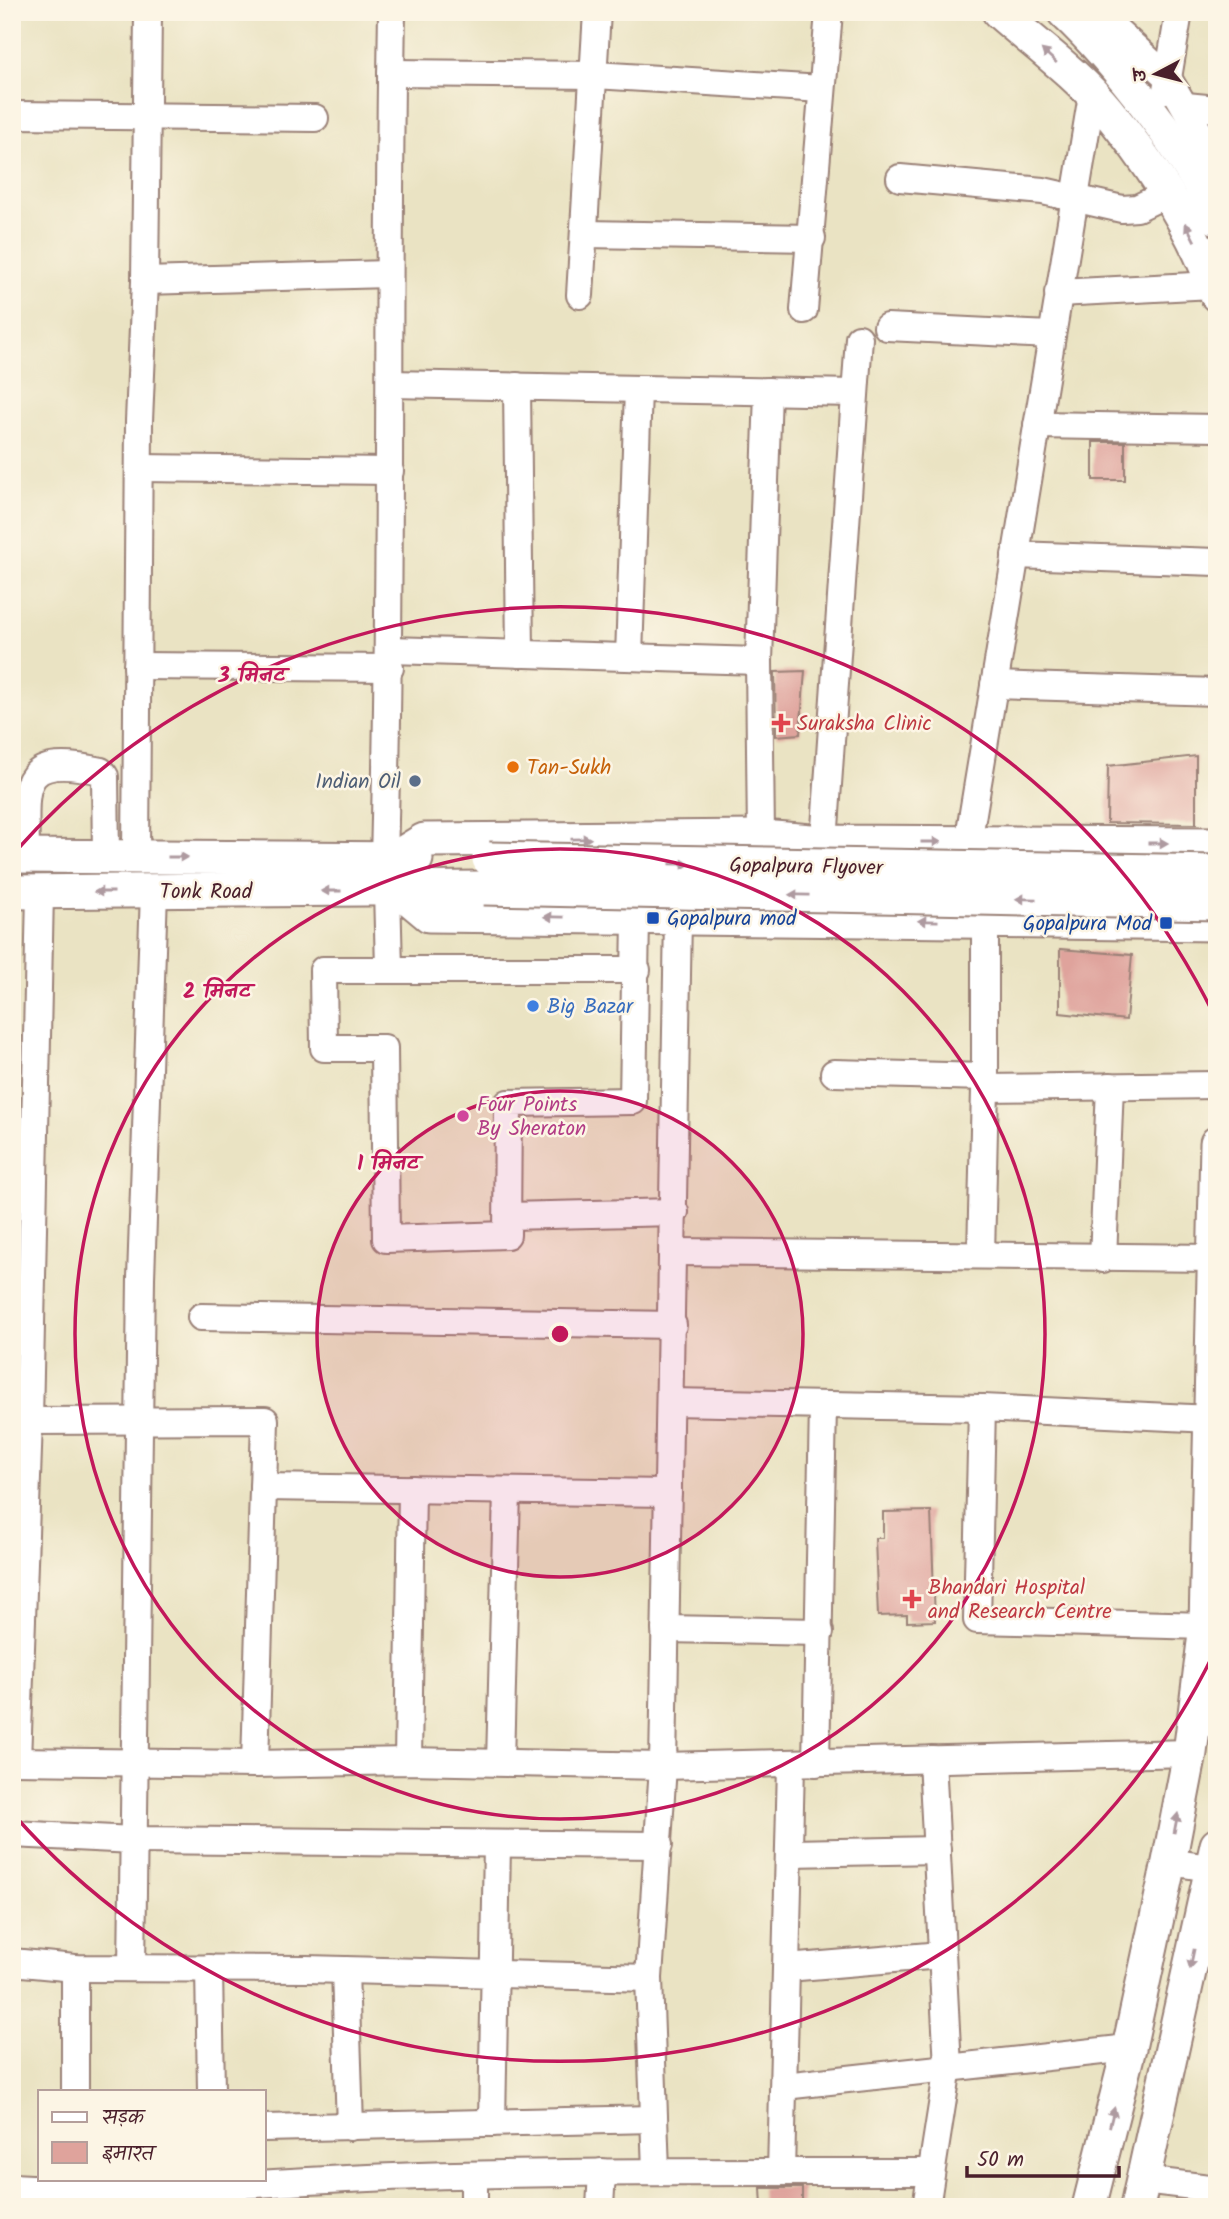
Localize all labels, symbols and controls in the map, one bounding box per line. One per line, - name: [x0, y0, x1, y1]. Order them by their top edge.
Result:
- north arrow: [1120, 38, 1190, 108]
- one-way arrow: [1040, 49, 1057, 64]
- text: उ: [1125, 64, 1157, 84]
- one-way arrow: [1184, 222, 1196, 242]
- text: 3 मिनट: [217, 660, 291, 693]
- place label: Suraksha Clinic: [797, 708, 932, 741]
- marker: Suraksha Clinic: [771, 713, 791, 733]
- place label: Tan-Sukh: [527, 752, 611, 785]
- marker: Tan-Sukh: [505, 759, 521, 775]
- place label: Indian Oil: [315, 766, 401, 799]
- marker: Indian Oil: [407, 773, 423, 789]
- one-way arrow: [570, 833, 592, 845]
- one-way arrow: [920, 836, 942, 848]
- one-way arrow: [1147, 838, 1169, 849]
- street label: Gopalpura Flyover: [729, 850, 884, 885]
- one-way arrow: [168, 851, 190, 863]
- one-way arrow: [669, 858, 691, 869]
- street label: Tonk Road: [160, 876, 253, 909]
- one-way arrow: [320, 885, 342, 897]
- one-way arrow: [92, 886, 114, 898]
- one-way arrow: [787, 889, 809, 900]
- one-way arrow: [1015, 894, 1037, 905]
- place label: Gopalpura mod: [667, 903, 797, 936]
- place label: Gopalpura Mod: [1023, 908, 1153, 941]
- marker: Gopalpura mod: [645, 910, 661, 926]
- one-way arrow: [542, 911, 564, 922]
- one-way arrow: [917, 915, 939, 927]
- marker: Gopalpura Mod: [1158, 915, 1174, 931]
- text: 2 मिनट: [183, 976, 256, 1009]
- place label: Big Bazar: [547, 991, 634, 1024]
- marker: Big Bazar: [525, 998, 541, 1014]
- place label: Four Points By Sheraton: [477, 1089, 586, 1146]
- marker: Four Points By Sheraton: [455, 1108, 471, 1124]
- text: 1 मिनट: [357, 1148, 424, 1181]
- centre of rings: [548, 1322, 572, 1346]
- place label: Bhandari Hospital and Research Centre: [928, 1572, 1112, 1629]
- marker: Bhandari Hospital and Research Centre: [902, 1589, 922, 1609]
- one-way arrow: [1171, 1812, 1182, 1834]
- one-way arrow: [1187, 1948, 1198, 1970]
- legend: [38, 2090, 266, 2180]
- text: सड़क: [102, 2102, 147, 2135]
- one-way arrow: [1107, 2106, 1118, 2128]
- scale bar: [967, 2135, 1119, 2179]
- text: इमारत: [102, 2138, 157, 2171]
- text: 50 m: [977, 2144, 1024, 2177]

